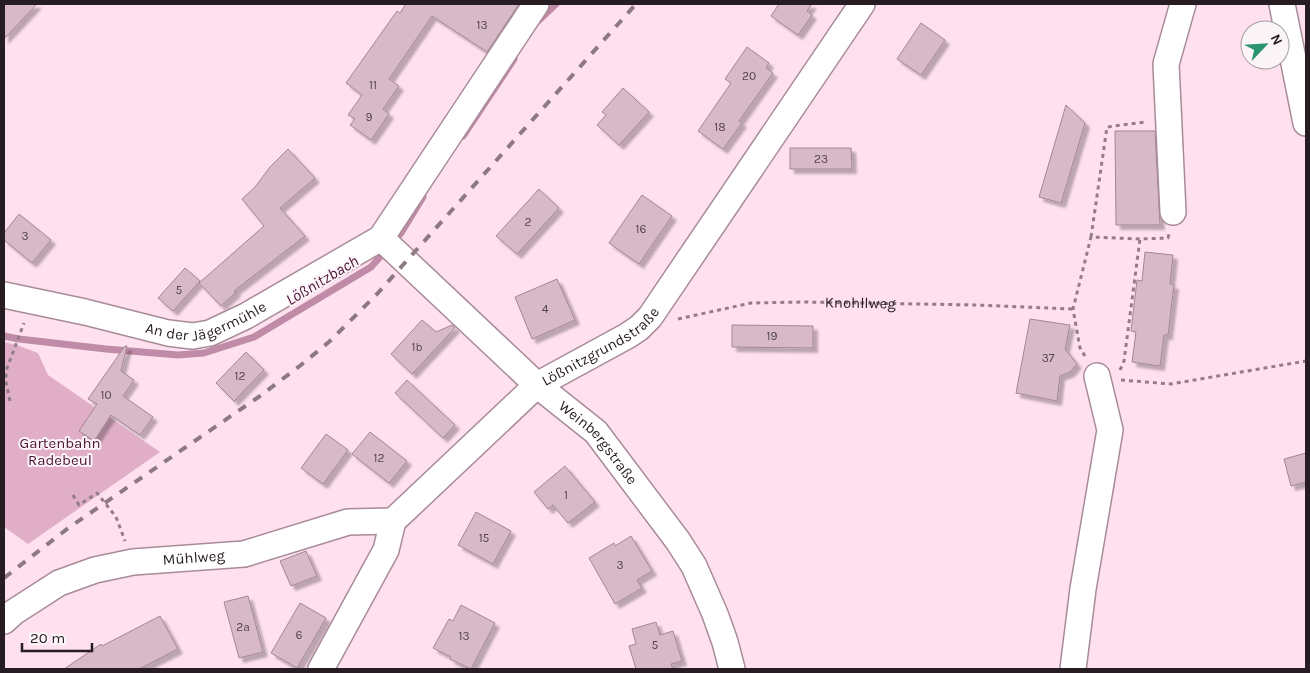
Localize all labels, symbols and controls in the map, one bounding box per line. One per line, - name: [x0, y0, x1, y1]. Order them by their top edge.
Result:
- house number: 13: [476, 18, 488, 32]
- north arrow: [1240, 20, 1290, 70]
- text: N: [1267, 32, 1286, 48]
- house number: 20: [742, 69, 756, 83]
- house number: 11: [369, 78, 377, 92]
- house number: 9: [366, 110, 373, 124]
- house number: 18: [714, 120, 726, 134]
- house number: 23: [814, 152, 828, 166]
- house number: 2: [525, 215, 532, 229]
- house number: 16: [636, 222, 647, 236]
- house number: 3: [21, 229, 29, 243]
- water label: Lößnitzbach: [282, 251, 362, 309]
- house number: 5: [176, 283, 183, 297]
- street label: Knohllweg: [825, 293, 896, 313]
- street label: An der Jägermühle: [144, 297, 269, 345]
- house number: 4: [542, 302, 549, 316]
- street label: Lößnitzgrundstraße: [538, 304, 663, 390]
- house number: 19: [767, 329, 777, 343]
- house number: 1b: [411, 340, 423, 354]
- house number: 37: [1042, 351, 1055, 365]
- house number: 12: [235, 369, 246, 383]
- house number: 10: [100, 388, 112, 402]
- street label: Weinbergstraße: [555, 397, 641, 488]
- park label: Gartenbahn Radebeul: [20, 434, 100, 469]
- house number: 12: [374, 451, 385, 465]
- house number: 1: [564, 488, 568, 502]
- house number: 15: [479, 531, 490, 545]
- street label: Mühlweg: [162, 546, 226, 569]
- house number: 3: [616, 558, 624, 572]
- scale bar: [22, 620, 92, 652]
- house number: 2a: [236, 620, 250, 634]
- house number: 6: [296, 628, 303, 642]
- text: 20 m: [30, 629, 65, 647]
- house number: 13: [458, 629, 470, 643]
- house number: 5: [652, 638, 659, 652]

